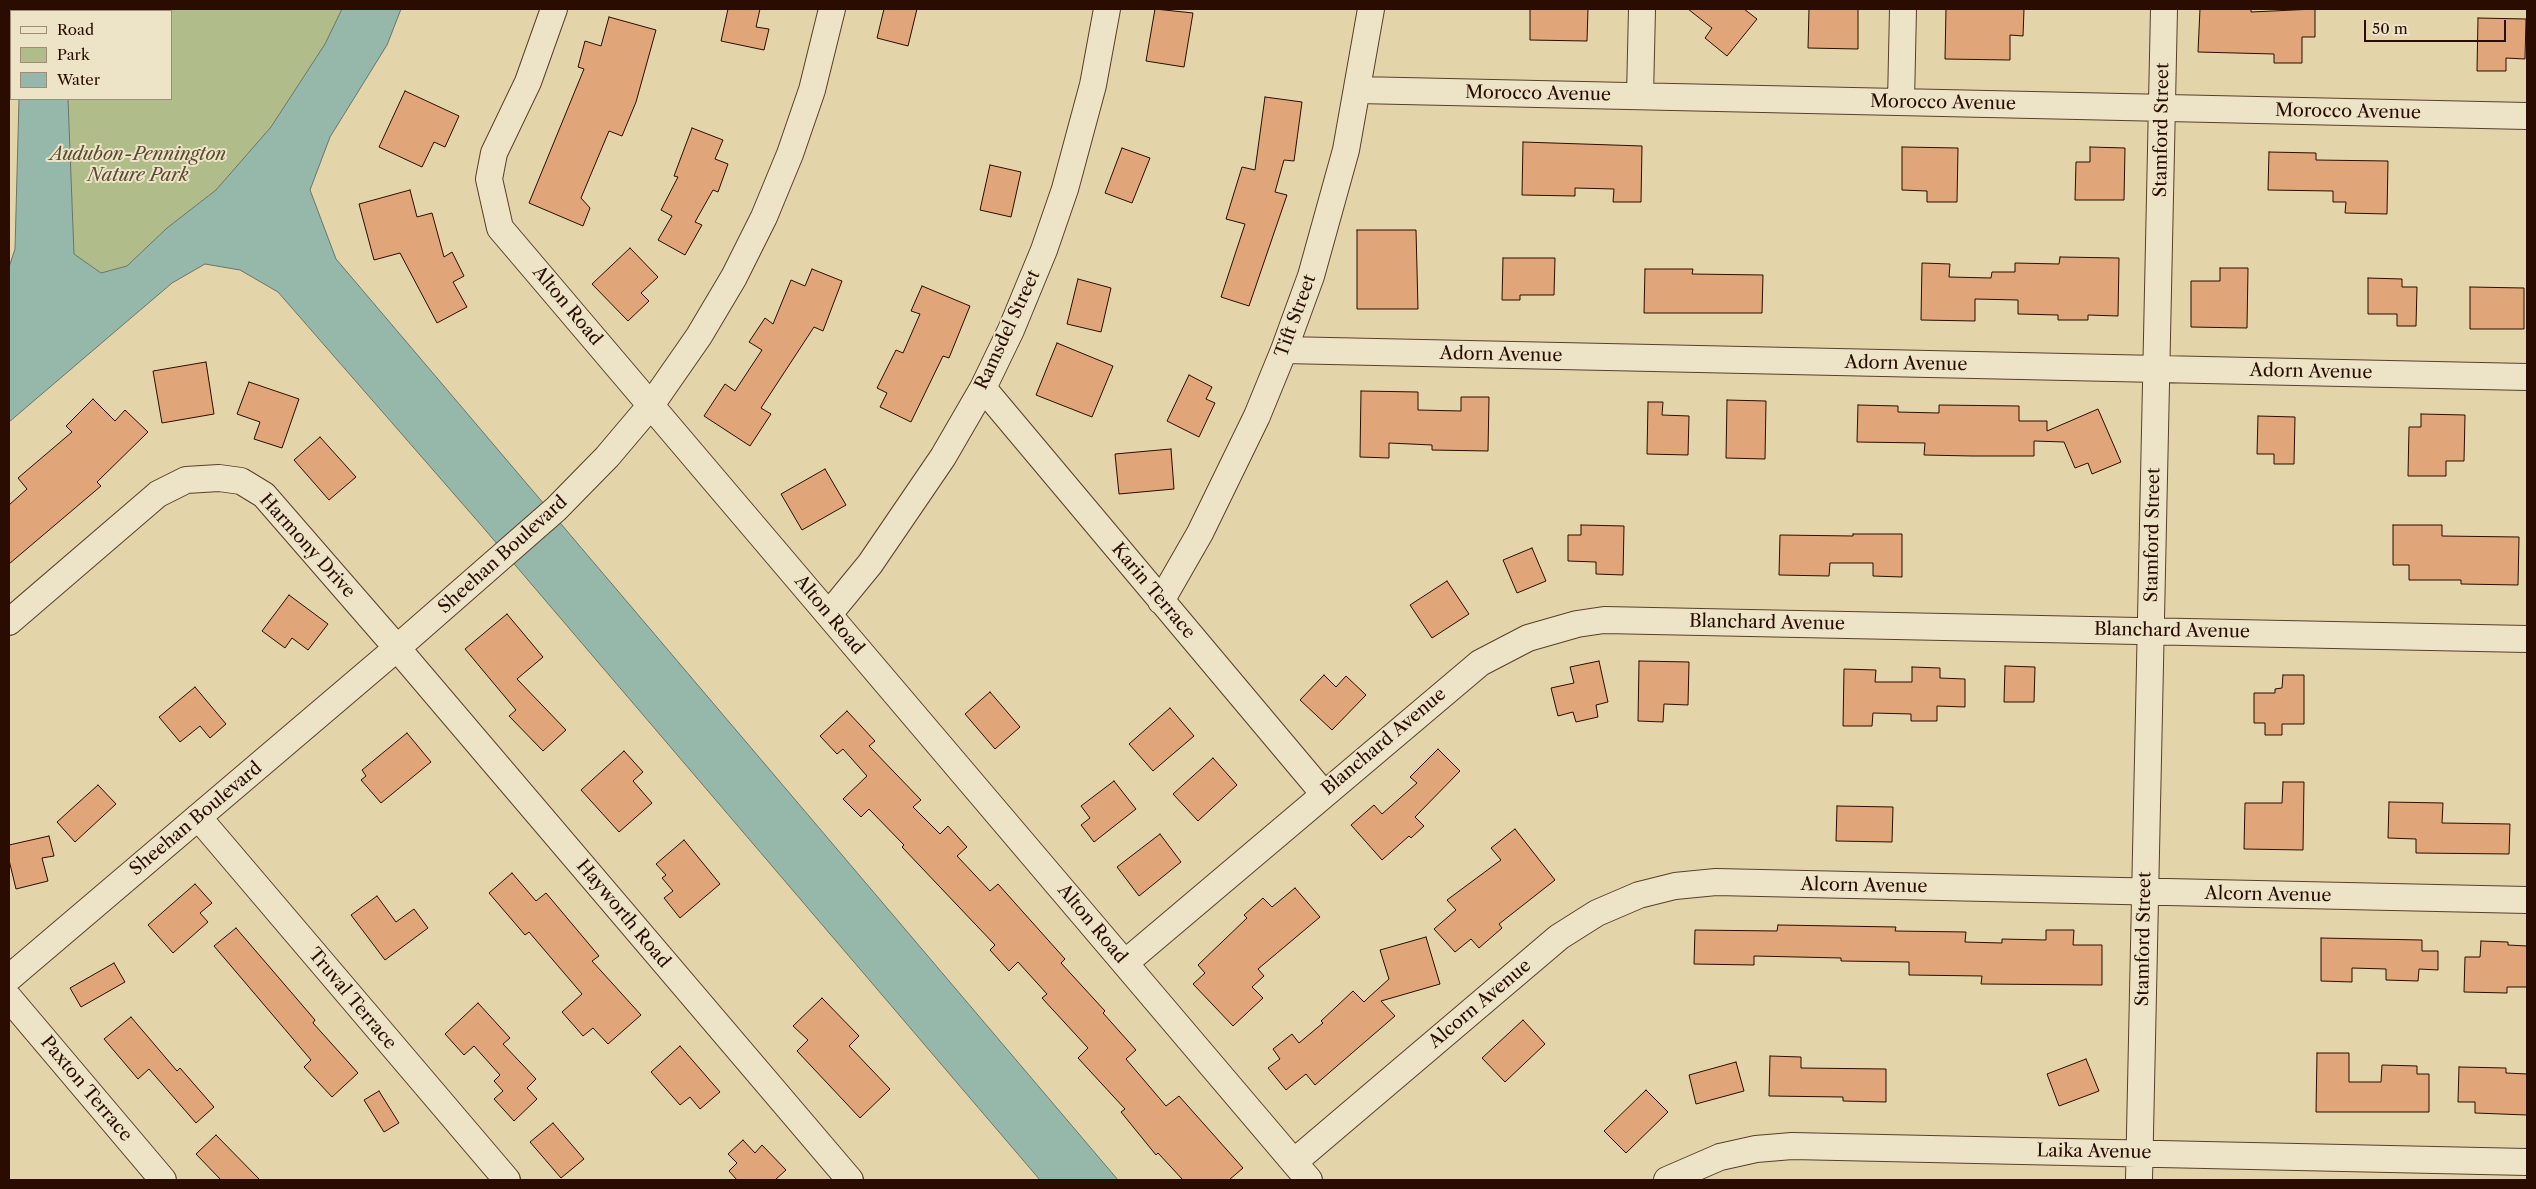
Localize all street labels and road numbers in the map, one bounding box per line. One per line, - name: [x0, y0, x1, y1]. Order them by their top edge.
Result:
- street label: Stamford Street: [2150, 62, 2174, 198]
- street label: Morocco Avenue: [1465, 82, 1611, 106]
- street label: Morocco Avenue: [1870, 91, 2016, 115]
- street label: Morocco Avenue: [2275, 100, 2421, 124]
- street label: Alton Road: [528, 262, 606, 350]
- street label: Ramsdel Street: [971, 267, 1045, 393]
- street label: Tift Street: [1271, 271, 1321, 361]
- street label: Adorn Avenue: [1439, 343, 1563, 367]
- street label: Adorn Avenue: [1844, 352, 1968, 376]
- street label: Adorn Avenue: [2249, 360, 2373, 384]
- street label: Stamford Street: [2141, 467, 2165, 603]
- street label: Harmony Drive: [255, 490, 359, 602]
- street label: Sheehan Boulevard: [434, 491, 572, 619]
- street label: Karin Terrace: [1107, 539, 1199, 643]
- street label: Alton Road: [790, 571, 868, 659]
- street label: Blanchard Avenue: [1689, 611, 1845, 635]
- street label: Blanchard Avenue: [2094, 619, 2250, 643]
- street label: Blanchard Avenue: [1317, 684, 1451, 800]
- street label: Sheehan Boulevard: [126, 757, 266, 881]
- street label: Hayworth Road: [572, 856, 674, 972]
- street label: Stamford Street: [2132, 871, 2156, 1007]
- street label: Alcorn Avenue: [1800, 874, 1928, 898]
- street label: Alton Road: [1053, 880, 1131, 968]
- street label: Alcorn Avenue: [2204, 883, 2332, 907]
- street label: Truval Terrace: [303, 944, 401, 1054]
- street label: Alcorn Avenue: [1424, 955, 1536, 1053]
- street label: Paxton Terrace: [36, 1032, 136, 1146]
- street label: Laika Avenue: [2036, 1140, 2152, 1164]

